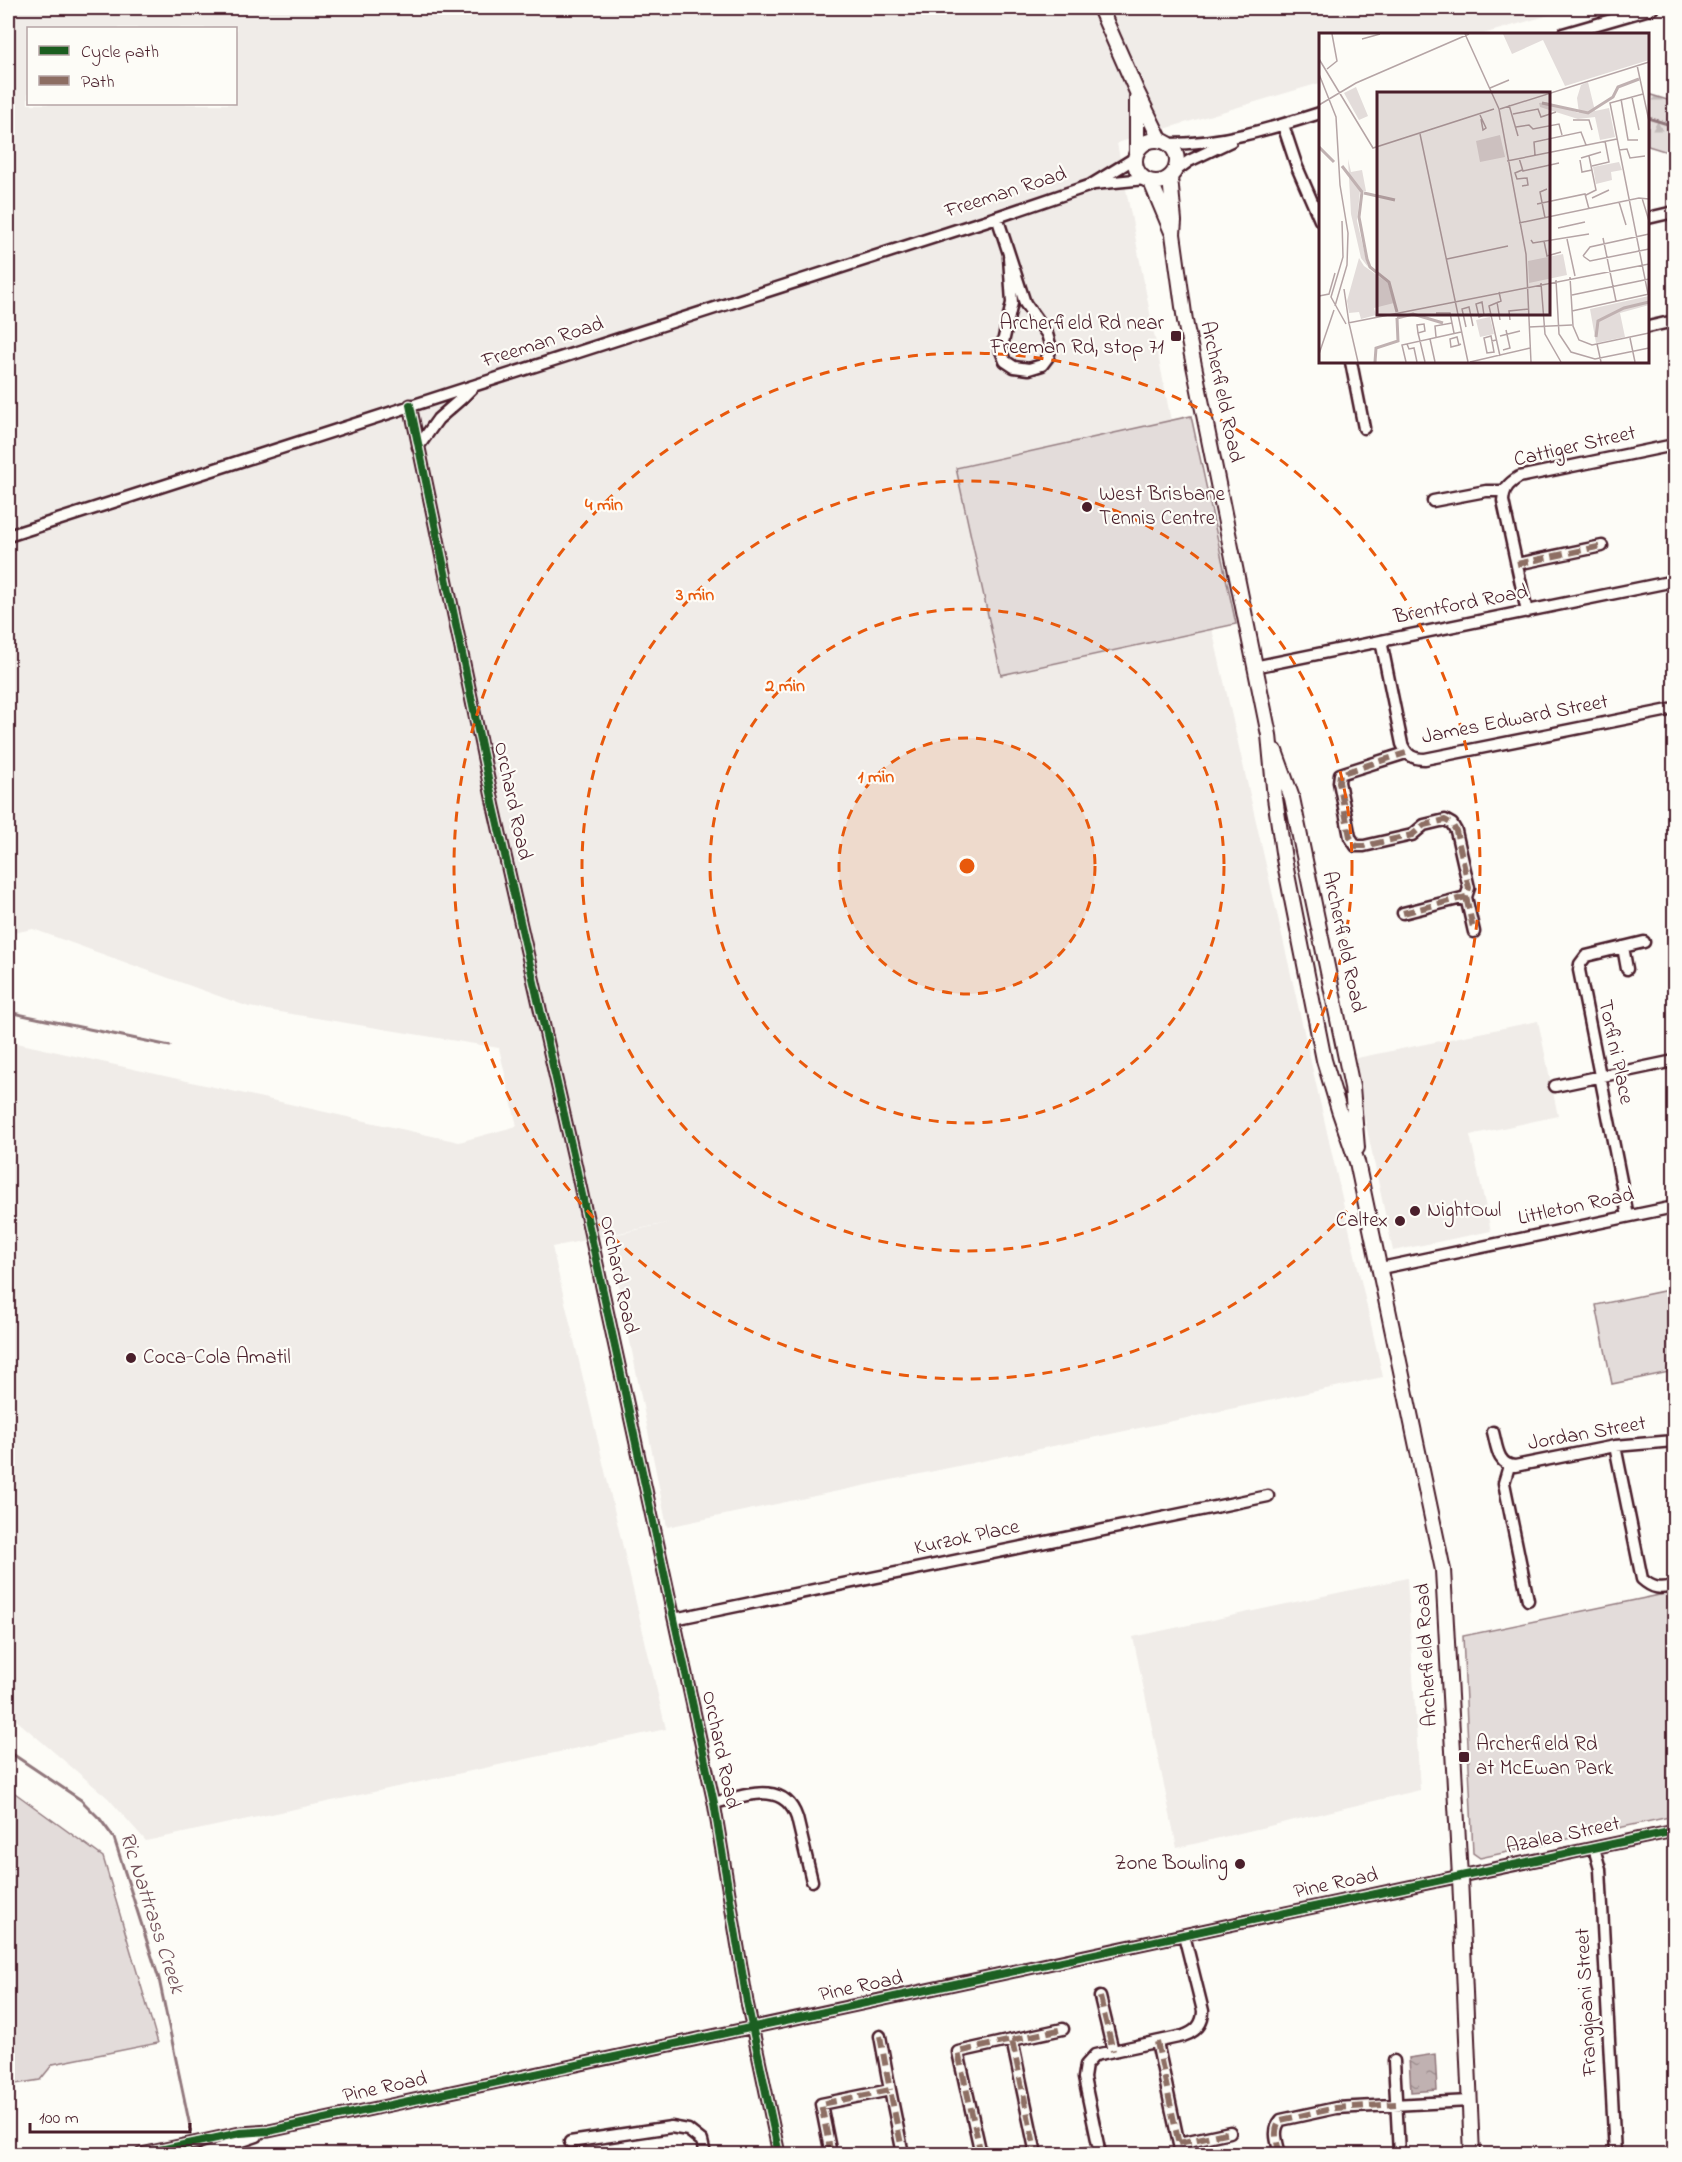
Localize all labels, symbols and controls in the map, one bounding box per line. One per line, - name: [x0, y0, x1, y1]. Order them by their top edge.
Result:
- legend: [27, 27, 237, 105]
- inset map: [1319, 33, 1649, 363]
- text: Cycle path: [81, 40, 159, 66]
- text: Path: [81, 70, 115, 96]
- street label: Freeman Road: [940, 159, 1071, 227]
- street label: Freeman Road: [477, 309, 608, 377]
- place label: Archerfield Rd near Freeman Rd, stop 71: [990, 309, 1164, 363]
- street label: Archerfield Road: [1191, 319, 1251, 466]
- marker: Archerfield Rd near Freeman Rd, stop 71: [1169, 329, 1183, 343]
- street label: Cattiger Street: [1511, 418, 1639, 478]
- place label: West Brisbane Tennis Centre: [1099, 480, 1226, 534]
- text: 4 min: [585, 493, 623, 519]
- marker: West Brisbane Tennis Centre: [1080, 500, 1094, 514]
- street label: Brentford Road: [1390, 577, 1531, 633]
- text: 3 min: [675, 583, 714, 609]
- text: 2 min: [764, 674, 805, 700]
- street label: James Edward Street: [1419, 687, 1611, 753]
- street label: Orchard Road: [485, 739, 539, 863]
- text: 1 min: [858, 765, 894, 791]
- centre of rings: [957, 856, 977, 876]
- street label: Archerfield Road: [1313, 869, 1373, 1016]
- street label: Torfini Place: [1589, 997, 1641, 1108]
- street label: Littleton Road: [1515, 1180, 1637, 1234]
- place label: NightOwl: [1427, 1196, 1501, 1228]
- marker: NightOwl: [1408, 1204, 1422, 1218]
- place label: Caltex: [1336, 1206, 1388, 1236]
- street label: Orchard Road: [591, 1213, 645, 1337]
- marker: Caltex: [1393, 1214, 1407, 1228]
- place label: Coca-Cola Amatil: [143, 1343, 291, 1373]
- marker: Coca-Cola Amatil: [124, 1351, 138, 1365]
- street label: Jordan Street: [1526, 1409, 1648, 1459]
- street label: Kurzok Place: [912, 1512, 1023, 1564]
- street label: Archerfield Road: [1408, 1582, 1446, 1728]
- street label: Orchard Road: [693, 1688, 747, 1812]
- place label: Archerfield Rd at McEwan Park: [1476, 1730, 1614, 1784]
- marker: Archerfield Rd at McEwan Park: [1457, 1750, 1471, 1764]
- street label: Azalea Street: [1503, 1809, 1623, 1863]
- water label: Ric Nattrass Creek: [110, 1828, 193, 1999]
- place label: Zone Bowling: [1115, 1849, 1228, 1881]
- marker: Zone Bowling: [1233, 1857, 1247, 1871]
- street label: Pine Road: [1291, 1860, 1381, 1908]
- street label: Frangipani Street: [1568, 1927, 1608, 2078]
- street label: Pine Road: [816, 1963, 906, 2011]
- street label: Pine Road: [340, 2064, 430, 2112]
- scale bar: [30, 2096, 190, 2134]
- text: 100 m: [39, 2106, 79, 2132]

